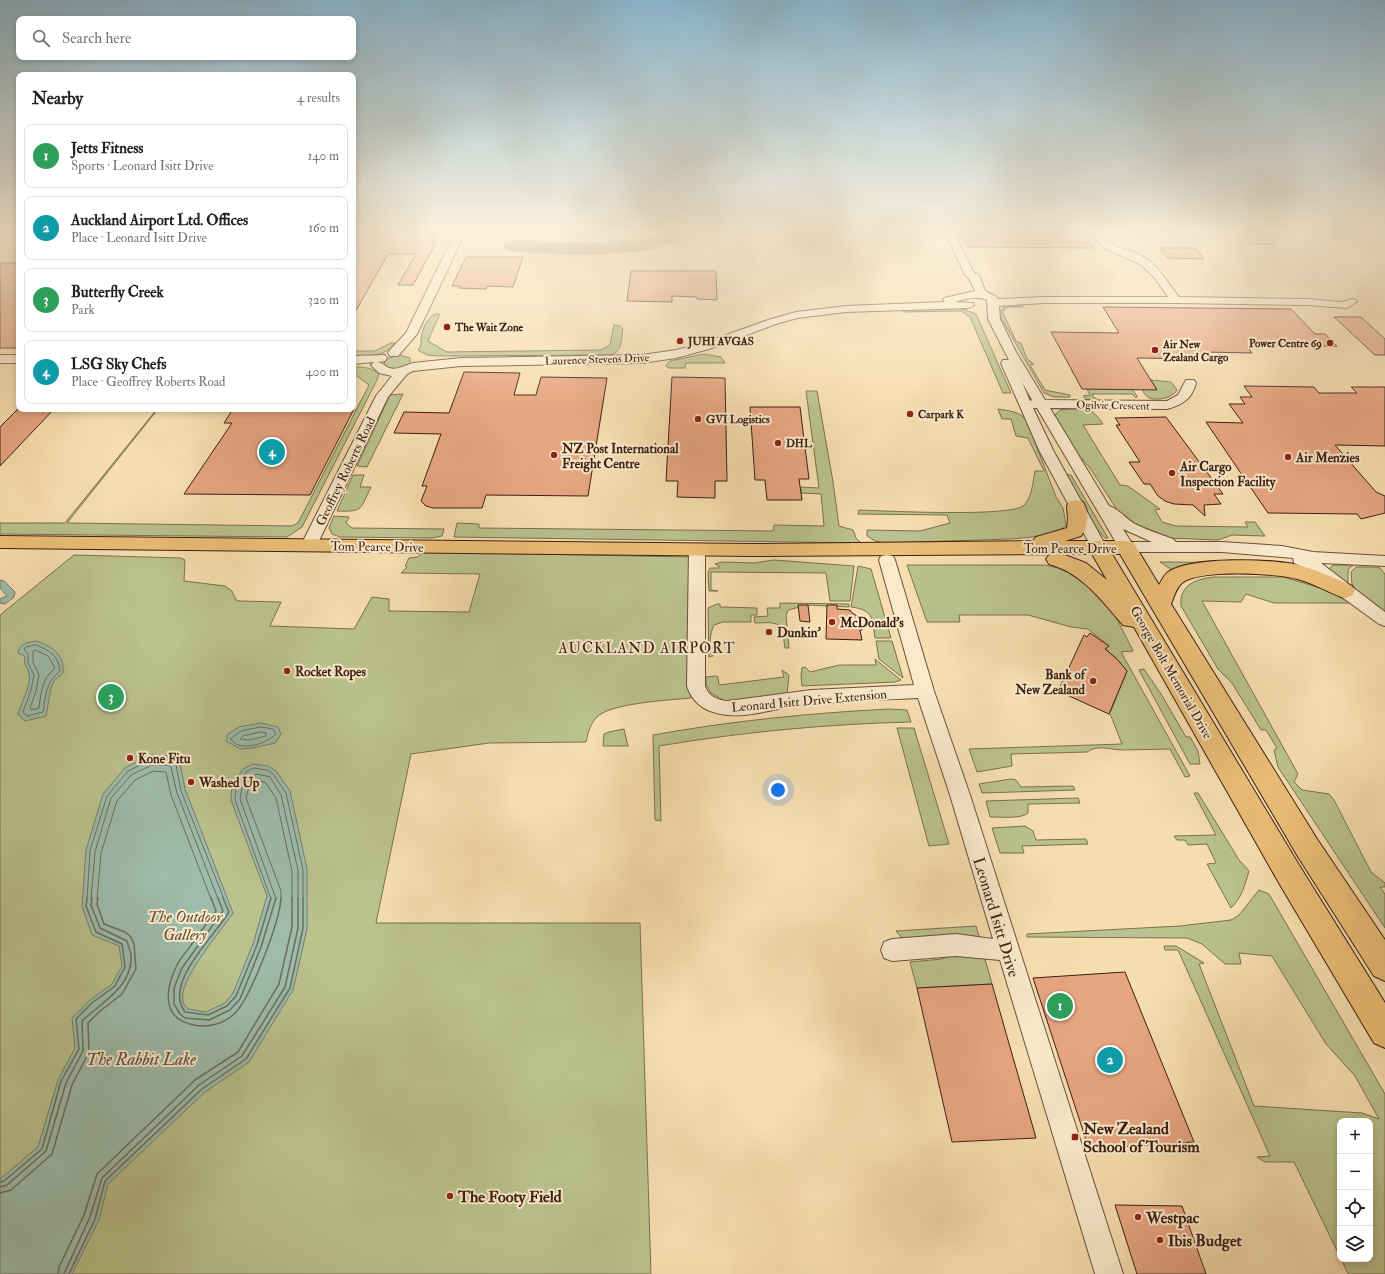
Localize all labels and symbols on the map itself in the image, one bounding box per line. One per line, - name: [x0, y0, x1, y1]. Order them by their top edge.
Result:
- place label: The Wait Zone: [454, 321, 524, 334]
- marker: The Wait Zone: [442, 322, 452, 332]
- place label: JUHI AVGAS: [687, 335, 754, 349]
- marker: JUHI AVGAS: [675, 336, 685, 346]
- place label: Power Centre 69: [1249, 337, 1322, 350]
- place label: Air New Zealand Cargo: [1162, 338, 1229, 365]
- marker: Power Centre 69: [1325, 338, 1335, 348]
- marker: Air New Zealand Cargo: [1150, 345, 1160, 355]
- street label: Laurence Stevens Drive: [545, 351, 650, 368]
- street label: Ogilvie Crescent: [1076, 398, 1150, 413]
- place label: Carpark K: [918, 408, 965, 422]
- marker: Carpark K: [905, 409, 915, 419]
- place label: GVI Logistics: [706, 413, 770, 427]
- street label: Geoffrey Roberts Road: [313, 414, 380, 529]
- marker: GVI Logistics: [693, 414, 703, 424]
- pin: 4: [259, 437, 285, 467]
- place label: DHL: [786, 437, 813, 450]
- marker: DHL: [773, 438, 783, 448]
- place label: NZ Post International Freight Centre: [561, 441, 679, 473]
- marker: NZ Post International Freight Centre: [549, 450, 559, 460]
- place label: Air Menzies: [1295, 450, 1360, 466]
- marker: Air Menzies: [1283, 452, 1293, 462]
- place label: Air Cargo Inspection Facility: [1179, 459, 1277, 491]
- marker: Air Cargo Inspection Facility: [1167, 468, 1177, 478]
- street label: Tom Pearce Drive: [330, 538, 424, 556]
- street label: Tom Pearce Drive: [1023, 541, 1117, 557]
- street label: George Bolt Memorial Drive: [1127, 603, 1216, 742]
- place label: McDonald's: [839, 615, 904, 631]
- marker: McDonald's: [827, 617, 837, 627]
- place label: Dunkin': [777, 625, 821, 641]
- marker: Dunkin': [764, 627, 774, 637]
- district label: AUCKLAND AIRPORT: [557, 639, 736, 658]
- place label: Rocket Ropes: [295, 664, 367, 681]
- marker: Rocket Ropes: [282, 666, 292, 676]
- place label: Bank of New Zealand: [1014, 667, 1088, 698]
- marker: Bank of New Zealand: [1088, 676, 1098, 686]
- pin: 3: [98, 682, 124, 712]
- street label: Leonard Isitt Drive Extension: [731, 686, 888, 716]
- place label: Kone Fitu: [138, 751, 191, 767]
- marker: Kone Fitu: [125, 753, 135, 763]
- place label: Washed Up: [198, 775, 260, 792]
- marker: Washed Up: [186, 777, 196, 787]
- your location: [768, 780, 788, 800]
- street label: Leonard Isitt Drive: [968, 855, 1024, 980]
- park label: The Outdoor Gallery: [148, 907, 223, 945]
- pin: 1: [1047, 991, 1073, 1021]
- pin: 2: [1097, 1045, 1123, 1075]
- water label: The Rabbit Lake: [86, 1049, 196, 1070]
- place label: New Zealand School of Tourism: [1082, 1119, 1200, 1157]
- marker: New Zealand School of Tourism: [1070, 1132, 1080, 1142]
- place label: The Footy Field: [457, 1187, 562, 1208]
- marker: The Footy Field: [445, 1191, 455, 1201]
- place label: Westpac: [1145, 1208, 1200, 1229]
- marker: Westpac: [1133, 1212, 1143, 1222]
- place label: Ibis Budget: [1168, 1231, 1243, 1252]
- marker: Ibis Budget: [1155, 1235, 1165, 1245]

